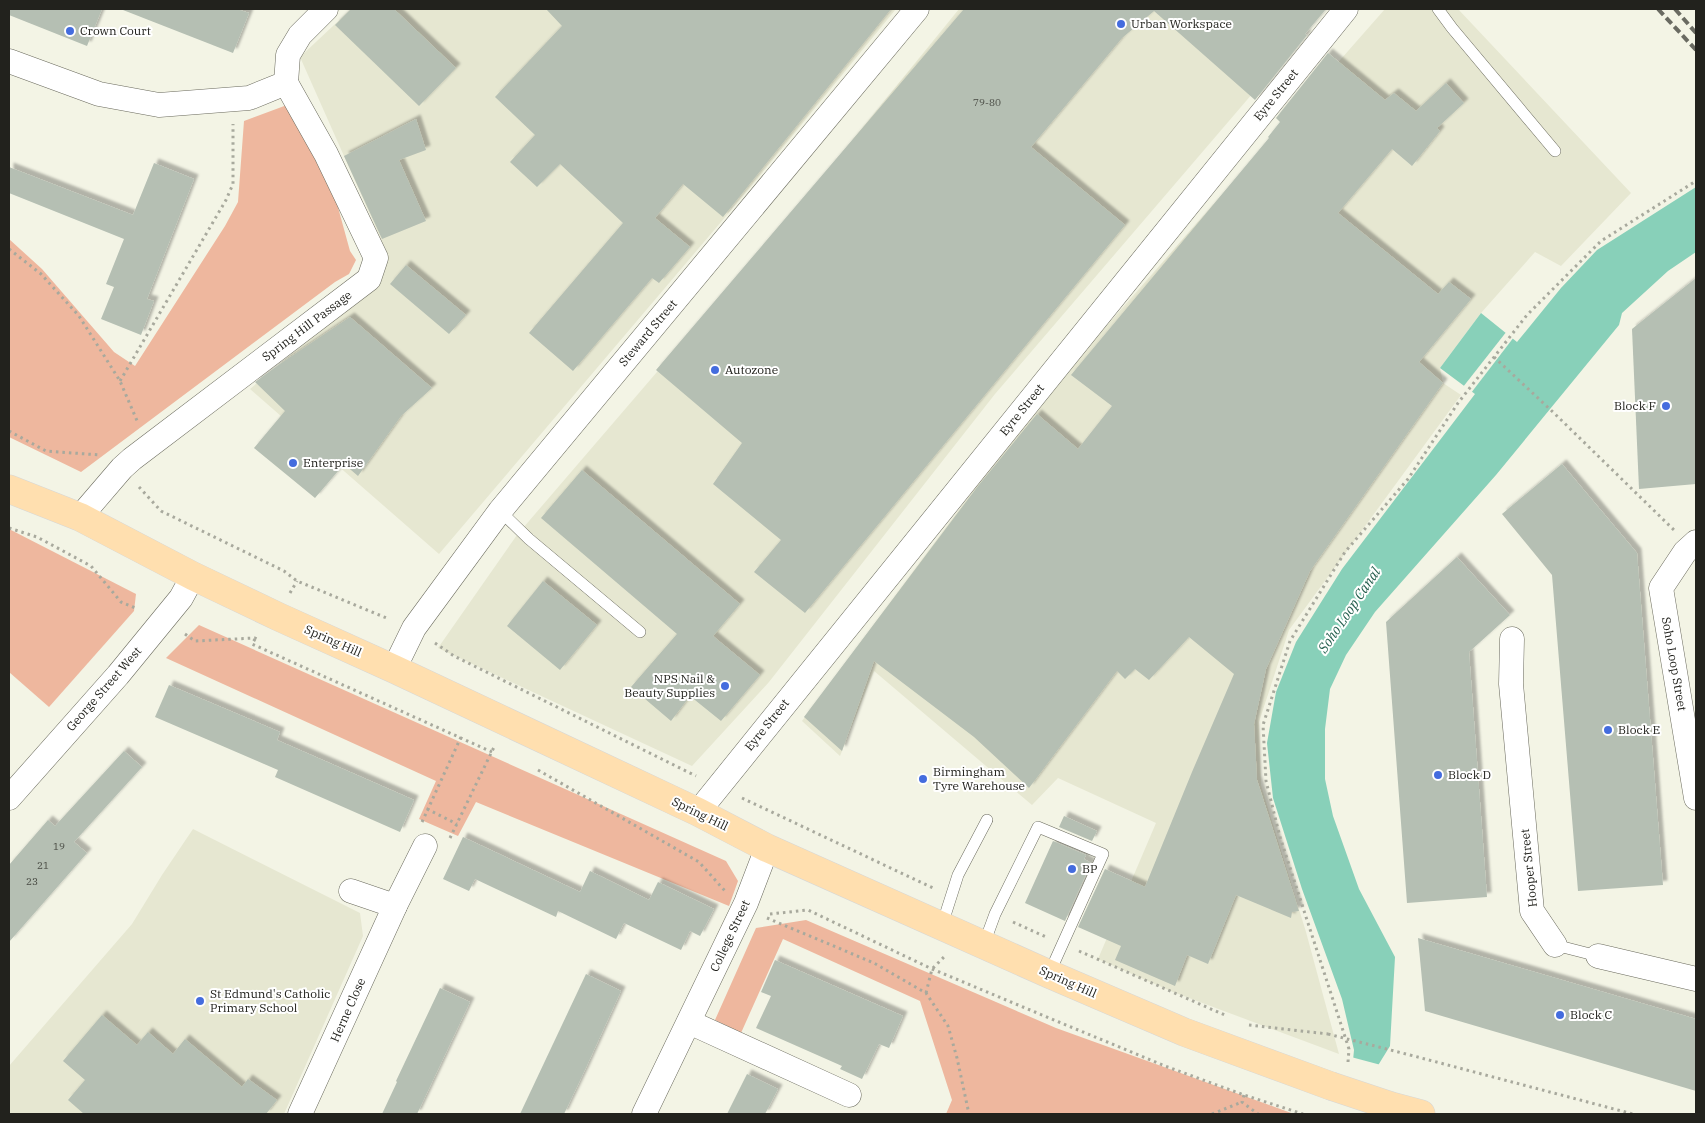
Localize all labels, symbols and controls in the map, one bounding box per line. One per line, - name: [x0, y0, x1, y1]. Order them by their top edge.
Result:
- place label: Urban Workspace: [1131, 16, 1232, 31]
- marker: Urban Workspace: [1115, 18, 1127, 30]
- place label: Crown Court: [80, 23, 151, 38]
- marker: Crown Court: [64, 25, 76, 37]
- street label: Eyre Street: [1250, 66, 1301, 124]
- house number: 79-80: [973, 96, 1001, 109]
- street label: Spring Hill Passage: [259, 287, 355, 364]
- street label: Steward Street: [615, 296, 680, 369]
- place label: Autozone: [725, 362, 778, 377]
- marker: Autozone: [709, 364, 721, 376]
- street label: Eyre Street: [996, 381, 1047, 439]
- place label: Block F: [1614, 398, 1656, 413]
- marker: Block F: [1660, 400, 1672, 412]
- place label: Enterprise: [303, 455, 363, 470]
- marker: Enterprise: [287, 457, 299, 469]
- water label: Soho Loop Canal: [1313, 563, 1385, 657]
- street label: Soho Loop Street: [1659, 616, 1690, 712]
- street label: Spring Hill: [302, 621, 364, 660]
- street label: George Street West: [63, 643, 144, 734]
- place label: NPS Nail & Beauty Supplies: [624, 671, 715, 700]
- marker: NPS Nail & Beauty Supplies: [719, 680, 731, 692]
- street label: Eyre Street: [741, 696, 792, 754]
- place label: Block E: [1618, 722, 1660, 737]
- marker: Block E: [1602, 724, 1614, 736]
- place label: Birmingham Tyre Warehouse: [933, 764, 1025, 793]
- place label: Block D: [1448, 767, 1491, 782]
- marker: Block D: [1432, 769, 1444, 781]
- marker: Birmingham Tyre Warehouse: [917, 773, 929, 785]
- street label: Spring Hill: [670, 793, 731, 834]
- street label: Hooper Street: [1517, 828, 1540, 908]
- house number: 19: [53, 840, 65, 853]
- house number: 21: [37, 859, 49, 872]
- place label: BP: [1082, 861, 1098, 876]
- marker: BP: [1066, 863, 1078, 875]
- house number: 23: [26, 875, 38, 888]
- street label: College Street: [706, 898, 753, 974]
- street label: Spring Hill: [1037, 962, 1099, 1001]
- street label: Herne Close: [327, 975, 368, 1044]
- place label: St Edmund's Catholic Primary School: [210, 986, 330, 1015]
- marker: St Edmund's Catholic Primary School: [194, 995, 206, 1007]
- place label: Block C: [1570, 1007, 1613, 1022]
- marker: Block C: [1554, 1009, 1566, 1021]

